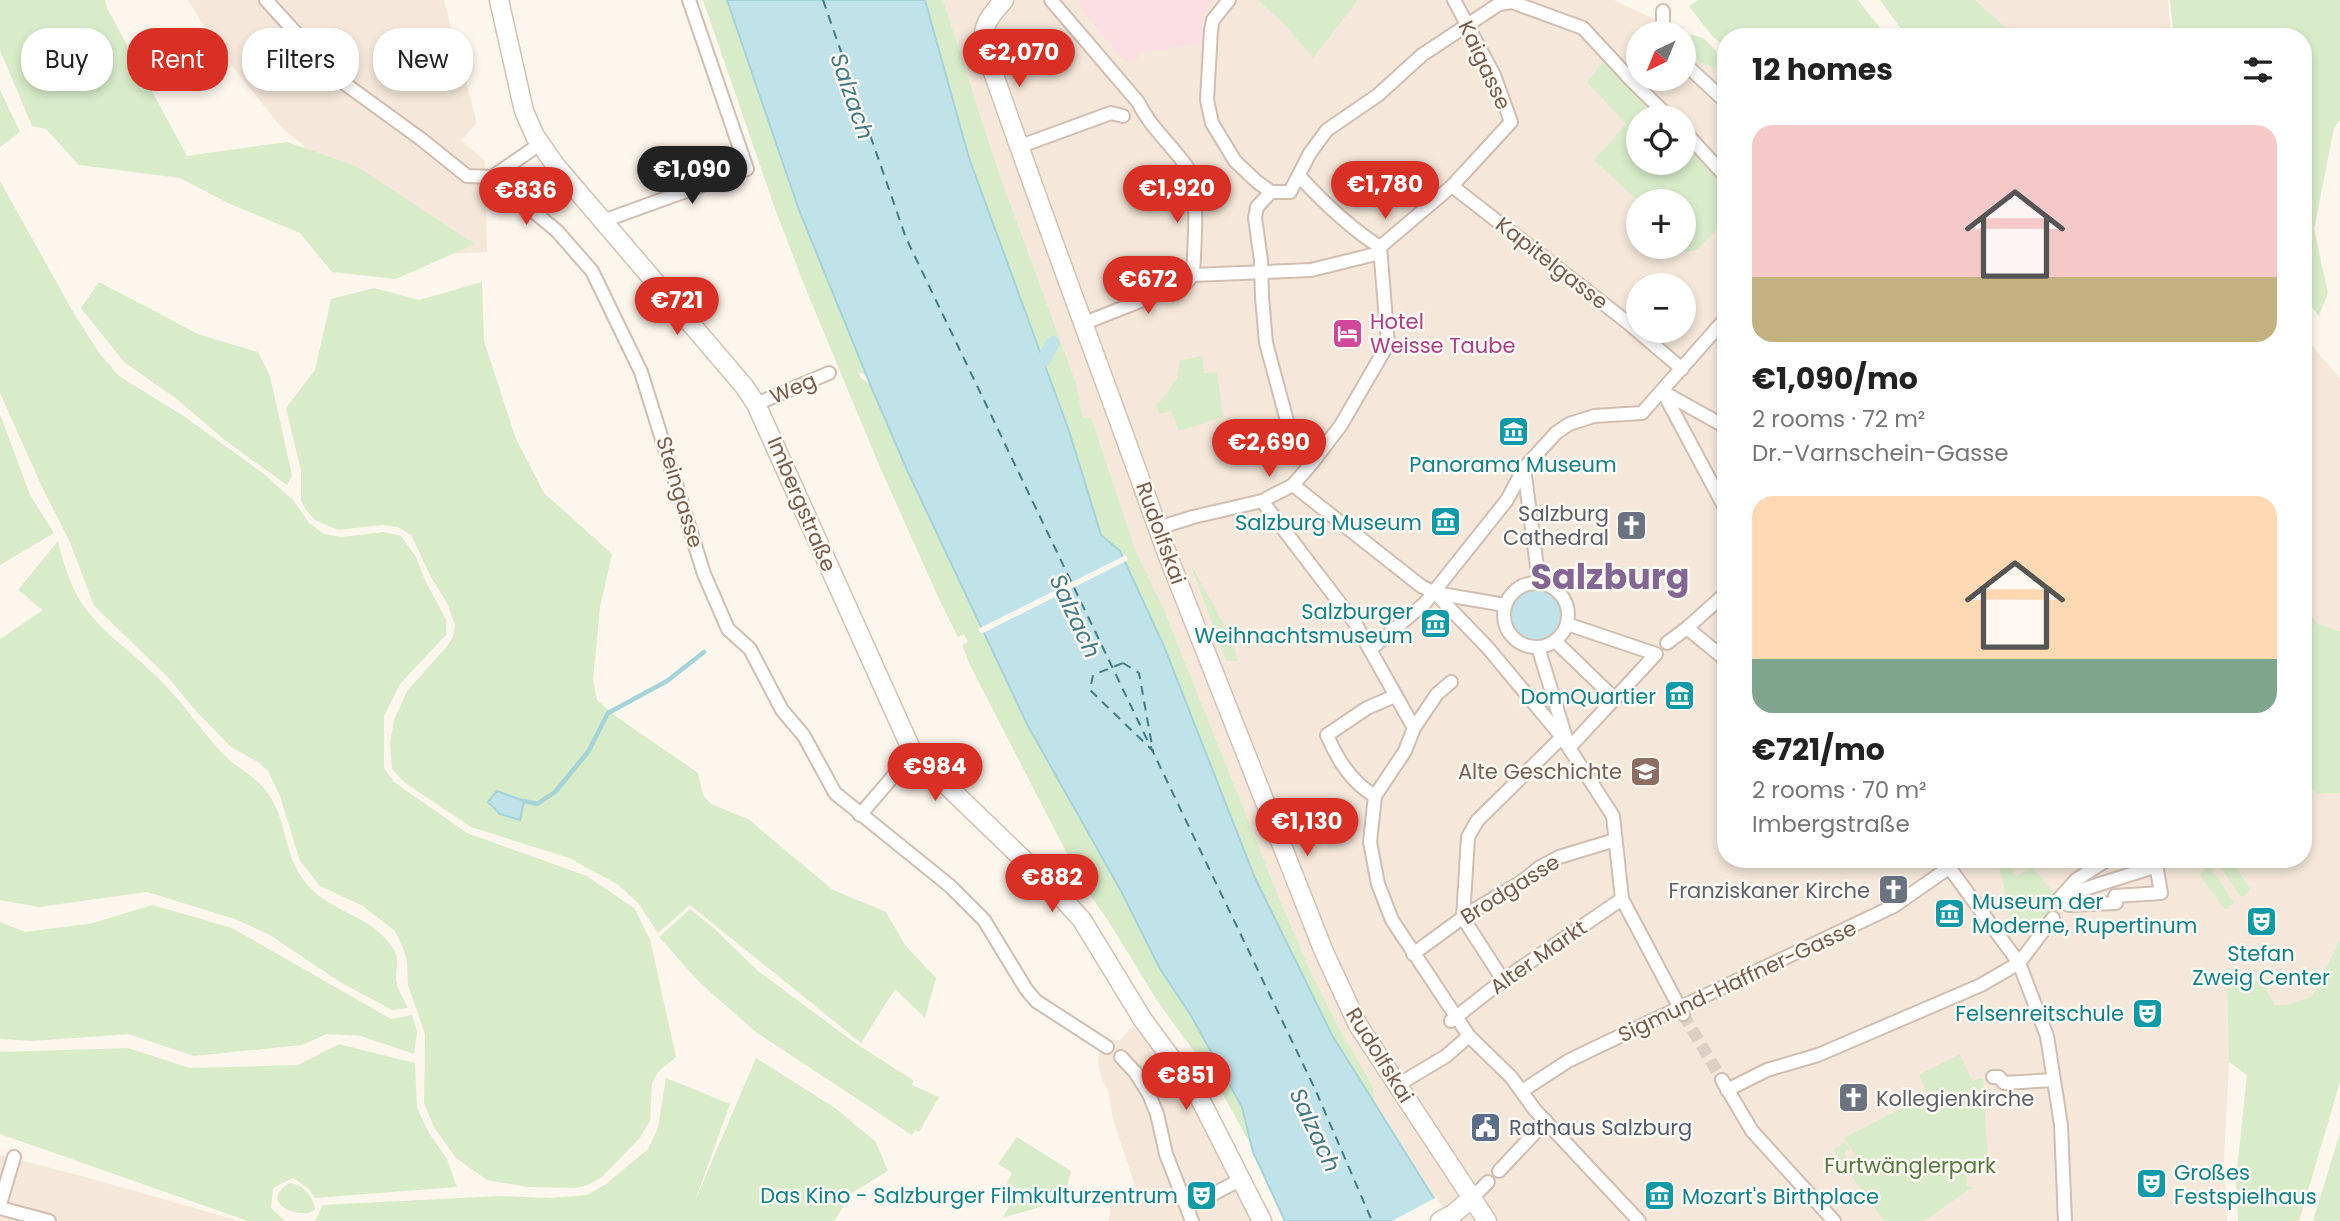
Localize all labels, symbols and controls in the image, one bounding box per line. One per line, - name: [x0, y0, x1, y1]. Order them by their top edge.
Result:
- street label: Kaigasse: [1452, 16, 1518, 114]
- north arrow: [1626, 21, 1696, 91]
- map controls: [1626, 21, 1696, 343]
- chip: Buy: [21, 28, 113, 91]
- chip: Rent: [127, 28, 228, 91]
- chip: Filters: [242, 28, 359, 91]
- chip: New: [373, 28, 473, 91]
- pin: €2,070: [962, 29, 1076, 89]
- text: €2,070: [979, 36, 1059, 68]
- text: 12 homes: [1752, 48, 1893, 91]
- water label: Salzach: [822, 49, 882, 143]
- icon: filters: [2239, 51, 2277, 89]
- button: locate: [1626, 105, 1696, 175]
- pin: €1,090: [635, 146, 749, 206]
- text: €1,090: [653, 153, 731, 185]
- pin: €1,780: [1328, 162, 1442, 221]
- pin: €1,920: [1120, 166, 1234, 225]
- pin: €836: [485, 168, 567, 227]
- text: €1,780: [1347, 168, 1423, 200]
- icon: home: [1952, 171, 2078, 297]
- text: €1,920: [1139, 172, 1215, 204]
- text: €836: [495, 174, 557, 206]
- button: +: [1626, 189, 1696, 259]
- street label: Kapitelgasse: [1490, 210, 1614, 316]
- pin: €672: [1107, 256, 1189, 316]
- text: €672: [1119, 263, 1177, 295]
- button: −: [1626, 273, 1696, 343]
- pin: €721: [636, 278, 718, 337]
- text: €721: [651, 284, 703, 316]
- place label: Hotel Weisse Taube: [1370, 307, 1515, 360]
- hotel icon: Hotel Weisse Taube: [1330, 316, 1364, 350]
- text: €1,090/mo: [1752, 357, 1918, 400]
- street label: Weg: [765, 365, 821, 411]
- text: 2 rooms · 72 m²: [1752, 403, 1925, 435]
- museum icon: Panorama Museum: [1496, 415, 1530, 449]
- pin: €2,690: [1212, 420, 1326, 479]
- text: €2,690: [1228, 426, 1310, 458]
- street label: Imbergstraße: [761, 432, 843, 576]
- street label: Steingasse: [649, 433, 711, 551]
- text: Dr.-Varnschein-Gasse: [1752, 437, 2008, 469]
- place label: Panorama Museum: [1409, 450, 1617, 479]
- street label: Rudolfskai: [1129, 478, 1193, 588]
- place label: Salzburg Cathedral: [1503, 499, 1609, 552]
- museum icon: Salzburg Museum: [1428, 505, 1462, 539]
- place label: Salzburg Museum: [1235, 508, 1422, 537]
- church icon: Salzburg Cathedral: [1615, 508, 1649, 542]
- icon: home: [1952, 542, 2078, 668]
- district label: Salzburg: [1530, 552, 1690, 601]
- water label: Salzach: [1042, 569, 1108, 663]
- place label: Salzburger Weihnachtsmuseum: [1194, 597, 1413, 650]
- museum icon: Salzburger Weihnachtsmuseum: [1419, 606, 1453, 640]
- museum icon: DomQuartier: [1662, 679, 1696, 713]
- place label: DomQuartier: [1520, 682, 1656, 711]
- text: €721/mo: [1752, 728, 1885, 771]
- pin: €984: [894, 744, 976, 803]
- text: €984: [904, 750, 966, 782]
- school or university icon: Alte Geschichte: [1628, 754, 1662, 788]
- place label: Alte Geschichte: [1458, 757, 1622, 786]
- text: 2 rooms · 70 m²: [1752, 774, 1927, 806]
- pin: €1,130: [1250, 798, 1364, 858]
- text: €1,130: [1271, 805, 1343, 837]
- text: Imbergstraße: [1752, 808, 1910, 840]
- street label: Brodgasse: [1455, 847, 1565, 931]
- pin: €882: [1011, 855, 1093, 914]
- text: €882: [1021, 861, 1083, 893]
- church icon: Franziskaner Kirche: [1876, 873, 1910, 907]
- place label: Franziskaner Kirche: [1669, 876, 1870, 905]
- place label: Museum der Moderne, Rupertinum: [1972, 887, 2197, 940]
- museum icon: Museum der Moderne, Rupertinum: [1932, 896, 1966, 930]
- theatre icon: Stefan Zweig Center: [2244, 904, 2278, 938]
- street label: Alter Markt: [1484, 913, 1592, 1001]
- street label: Sigmund-Haffner-Gasse: [1613, 913, 1861, 1049]
- place label: Stefan Zweig Center: [2192, 939, 2330, 992]
- theatre icon: Felsenreitschule: [2130, 996, 2164, 1030]
- place label: Felsenreitschule: [1955, 999, 2124, 1028]
- street label: Rudolfskai: [1339, 1002, 1421, 1108]
- pin: €851: [1145, 1052, 1227, 1112]
- text: €851: [1158, 1059, 1214, 1091]
- church icon: Kollegienkirche: [1836, 1081, 1870, 1115]
- water label: Salzach: [1282, 1083, 1348, 1177]
- place label: Kollegienkirche: [1876, 1084, 2034, 1113]
- public building icon: Rathaus Salzburg: [1469, 1110, 1503, 1144]
- place label: Rathaus Salzburg: [1509, 1113, 1692, 1142]
- park label: Furtwänglerpark: [1824, 1151, 1996, 1180]
- place label: Großes Festspielhaus: [2174, 1158, 2317, 1211]
- theatre icon: Großes Festspielhaus: [2134, 1167, 2168, 1201]
- theatre icon: Das Kino - Salzburger Filmkulturzentrum: [1184, 1178, 1218, 1212]
- museum icon: Mozart's Birthplace: [1642, 1179, 1676, 1213]
- place label: Das Kino - Salzburger Filmkulturzentrum: [760, 1181, 1178, 1210]
- place label: Mozart's Birthplace: [1682, 1182, 1879, 1211]

